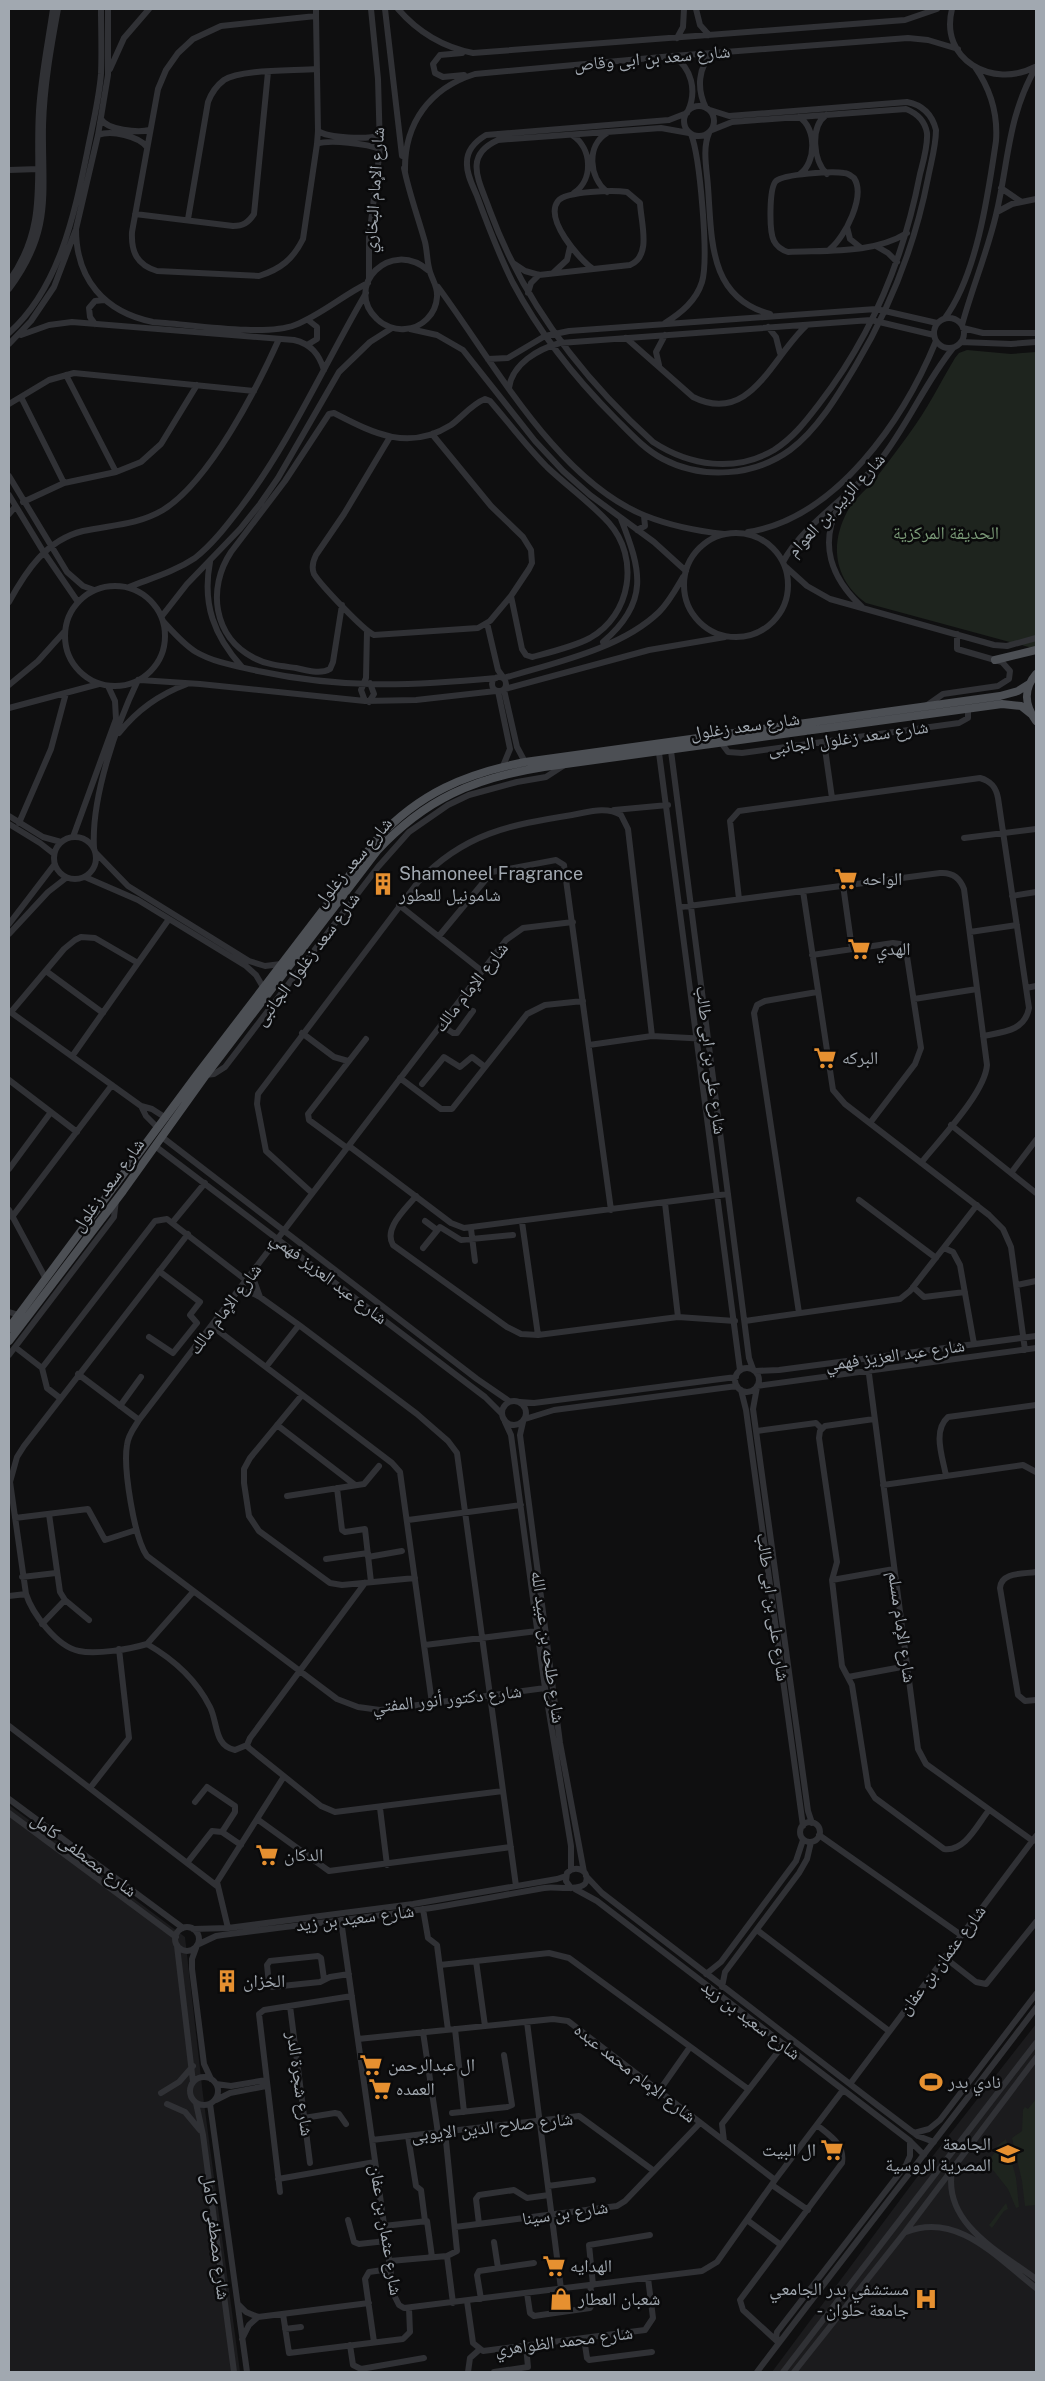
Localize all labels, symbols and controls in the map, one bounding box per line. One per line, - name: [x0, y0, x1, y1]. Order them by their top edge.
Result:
- street label: شارع سعد بن ابى وقاص: [573, 40, 731, 76]
- street label: شارع الإمام البخاري: [359, 126, 393, 254]
- street label: شارع الزبير بن العوام: [782, 449, 890, 562]
- park label: الحديقة المركزية: [893, 522, 999, 543]
- street label: شارع سعد زغلول: [689, 707, 801, 745]
- street label: شارع سعد زغلول الجانبى: [766, 716, 930, 760]
- street label: شارع سعد زغلول: [309, 813, 397, 911]
- place label: Shamoneel Fragrance شامونيل للعطور: [398, 863, 583, 906]
- supermarket icon: الواحه: [833, 866, 859, 892]
- place label: الواحه: [862, 868, 902, 889]
- building icon: Shamoneel Fragrance شامونيل للعطور: [370, 871, 396, 897]
- street label: شارع سعد زغلول الجانبى: [249, 888, 365, 1030]
- supermarket icon: الهدي: [846, 936, 872, 962]
- street label: شارع الإمام مالك: [429, 938, 514, 1037]
- place label: الهدي: [876, 938, 911, 964]
- street label: شارع على بن ابى طالب: [691, 984, 731, 1136]
- supermarket icon: البركه: [812, 1045, 838, 1071]
- place label: البركه: [842, 1047, 878, 1069]
- street label: شارع سعد زغلول: [67, 1134, 149, 1236]
- street label: شارع عبد العزيز فهمي: [264, 1227, 392, 1332]
- street label: شارع الإمام مالك: [184, 1259, 267, 1359]
- street label: شارع عبد العزيز فهمي: [824, 1334, 967, 1379]
- street label: شارع على بن ابى طالب: [752, 1531, 794, 1683]
- street label: شارع طلحه بن عبيد الله: [526, 1569, 570, 1725]
- street label: شارع الإمام مسلم: [882, 1570, 921, 1684]
- street label: شارع دكتور أنور المفتي: [371, 1680, 523, 1721]
- street label: شارع مصطفى كامل: [27, 1808, 141, 1902]
- supermarket icon: الدكان: [254, 1842, 280, 1868]
- place label: الدكان: [284, 1844, 323, 1866]
- street label: شارع سعيد بن زيد: [295, 1900, 415, 1936]
- street label: شارع عثمان بن عفان: [893, 1901, 991, 2019]
- building icon: الخزان: [214, 1968, 240, 1994]
- place label: الخزان: [243, 1970, 285, 1992]
- street label: شارع سعيد بن زيد: [697, 1975, 805, 2065]
- street label: شارع الإمام محمد عبده: [569, 2018, 700, 2128]
- street label: شارع شجرة الدر: [282, 2029, 318, 2138]
- supermarket icon: ال عبدالرحمن: [358, 2052, 384, 2078]
- place label: ال عبدالرحمن: [388, 2054, 475, 2076]
- sports icon: نادي بدر: [918, 2069, 944, 2095]
- place label: نادي بدر: [947, 2071, 1001, 2097]
- supermarket icon: العمده: [367, 2076, 393, 2102]
- place label: العمده: [396, 2078, 435, 2099]
- street label: شارع صلاح الدين الايوبى: [410, 2108, 574, 2147]
- place label: الجامعة المصرية الروسية: [885, 2133, 991, 2175]
- supermarket icon: ال البيت: [819, 2137, 845, 2163]
- place label: ال البيت: [762, 2139, 816, 2161]
- school or university icon: الجامعة المصرية الروسية: [995, 2141, 1021, 2167]
- street label: شارع عثمان بن عفان: [365, 2163, 407, 2297]
- street label: شارع مصطفى كامل: [197, 2173, 235, 2301]
- street label: شارع بن سينا: [521, 2196, 609, 2230]
- supermarket icon: الهدايه: [541, 2253, 567, 2279]
- place label: الهدايه: [570, 2255, 612, 2276]
- place label: مستشفي بدر الجامعي - جامعة حلوان: [769, 2278, 909, 2321]
- shop icon: شعبان العطار: [548, 2286, 574, 2312]
- hospital icon: مستشفي بدر الجامعي - جامعة حلوان: [913, 2286, 939, 2312]
- place label: شعبان العطار: [577, 2288, 660, 2310]
- street label: شارع محمد الظواهري: [494, 2322, 635, 2364]

